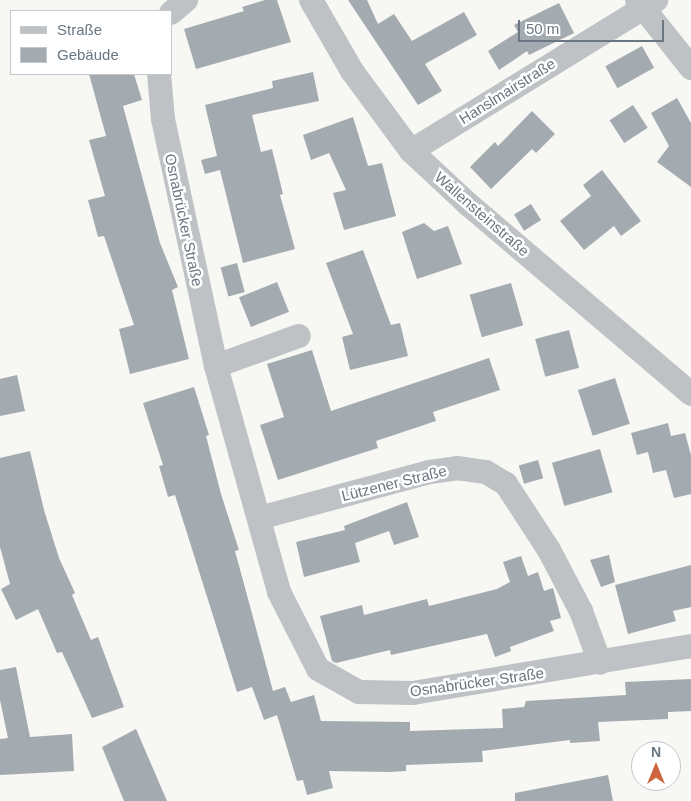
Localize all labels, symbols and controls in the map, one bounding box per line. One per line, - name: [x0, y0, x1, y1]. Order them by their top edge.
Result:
- legend: [10, 10, 172, 75]
- scale bar: [521, 10, 667, 42]
- text: 50 m: [526, 20, 559, 37]
- text: Straße: [57, 21, 102, 38]
- text: Gebäude: [57, 46, 119, 63]
- street label: Hanslmairstraße: [456, 54, 558, 128]
- street label: Osnabrücker Straße: [161, 152, 207, 288]
- street label: Wallensteinstraße: [431, 168, 533, 260]
- street label: Lützener Straße: [340, 461, 448, 505]
- street label: Osnabrücker Straße: [409, 664, 545, 700]
- north arrow: [631, 741, 681, 791]
- text: N: [651, 744, 661, 760]

